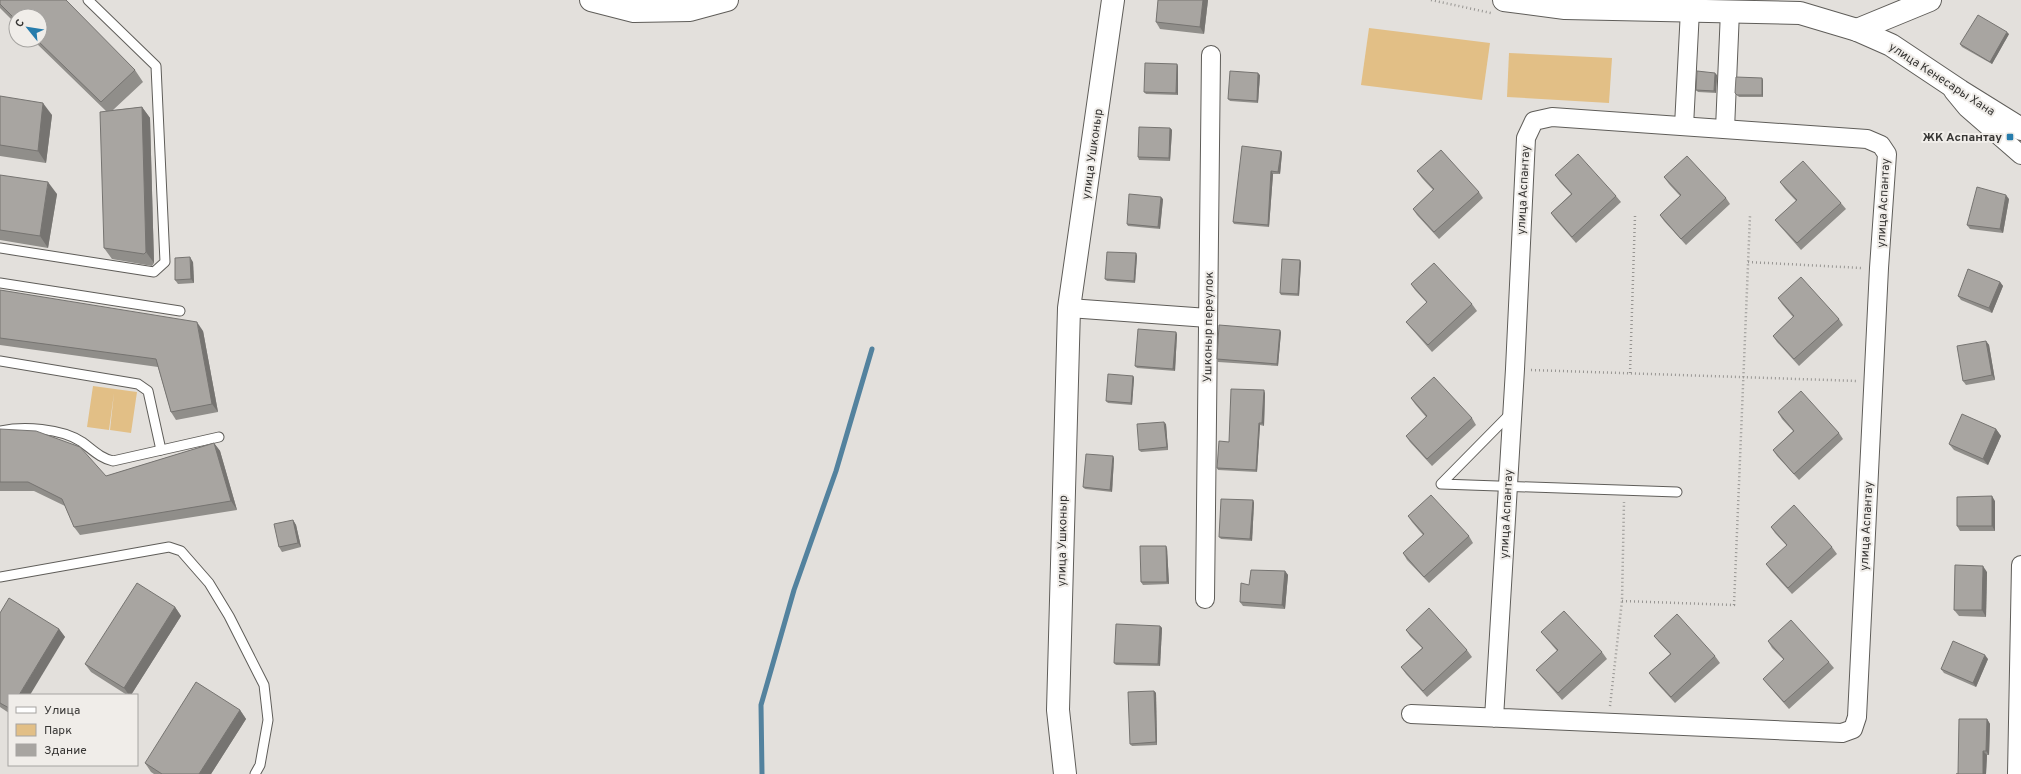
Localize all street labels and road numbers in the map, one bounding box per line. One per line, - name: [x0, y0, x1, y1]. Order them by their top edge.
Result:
- street label: улица Кенесары Хана: [1885, 39, 1998, 120]
- street label: улица Ушконыр: [1079, 107, 1107, 201]
- street label: улица Аспантау: [1514, 145, 1534, 235]
- street label: улица Аспантау: [1874, 158, 1894, 248]
- street label: Ушконыр переулок: [1200, 271, 1218, 383]
- street label: улица Аспантау: [1497, 469, 1517, 559]
- street label: улица Аспантау: [1857, 481, 1877, 571]
- street label: улица Ушконыр: [1054, 495, 1072, 587]

